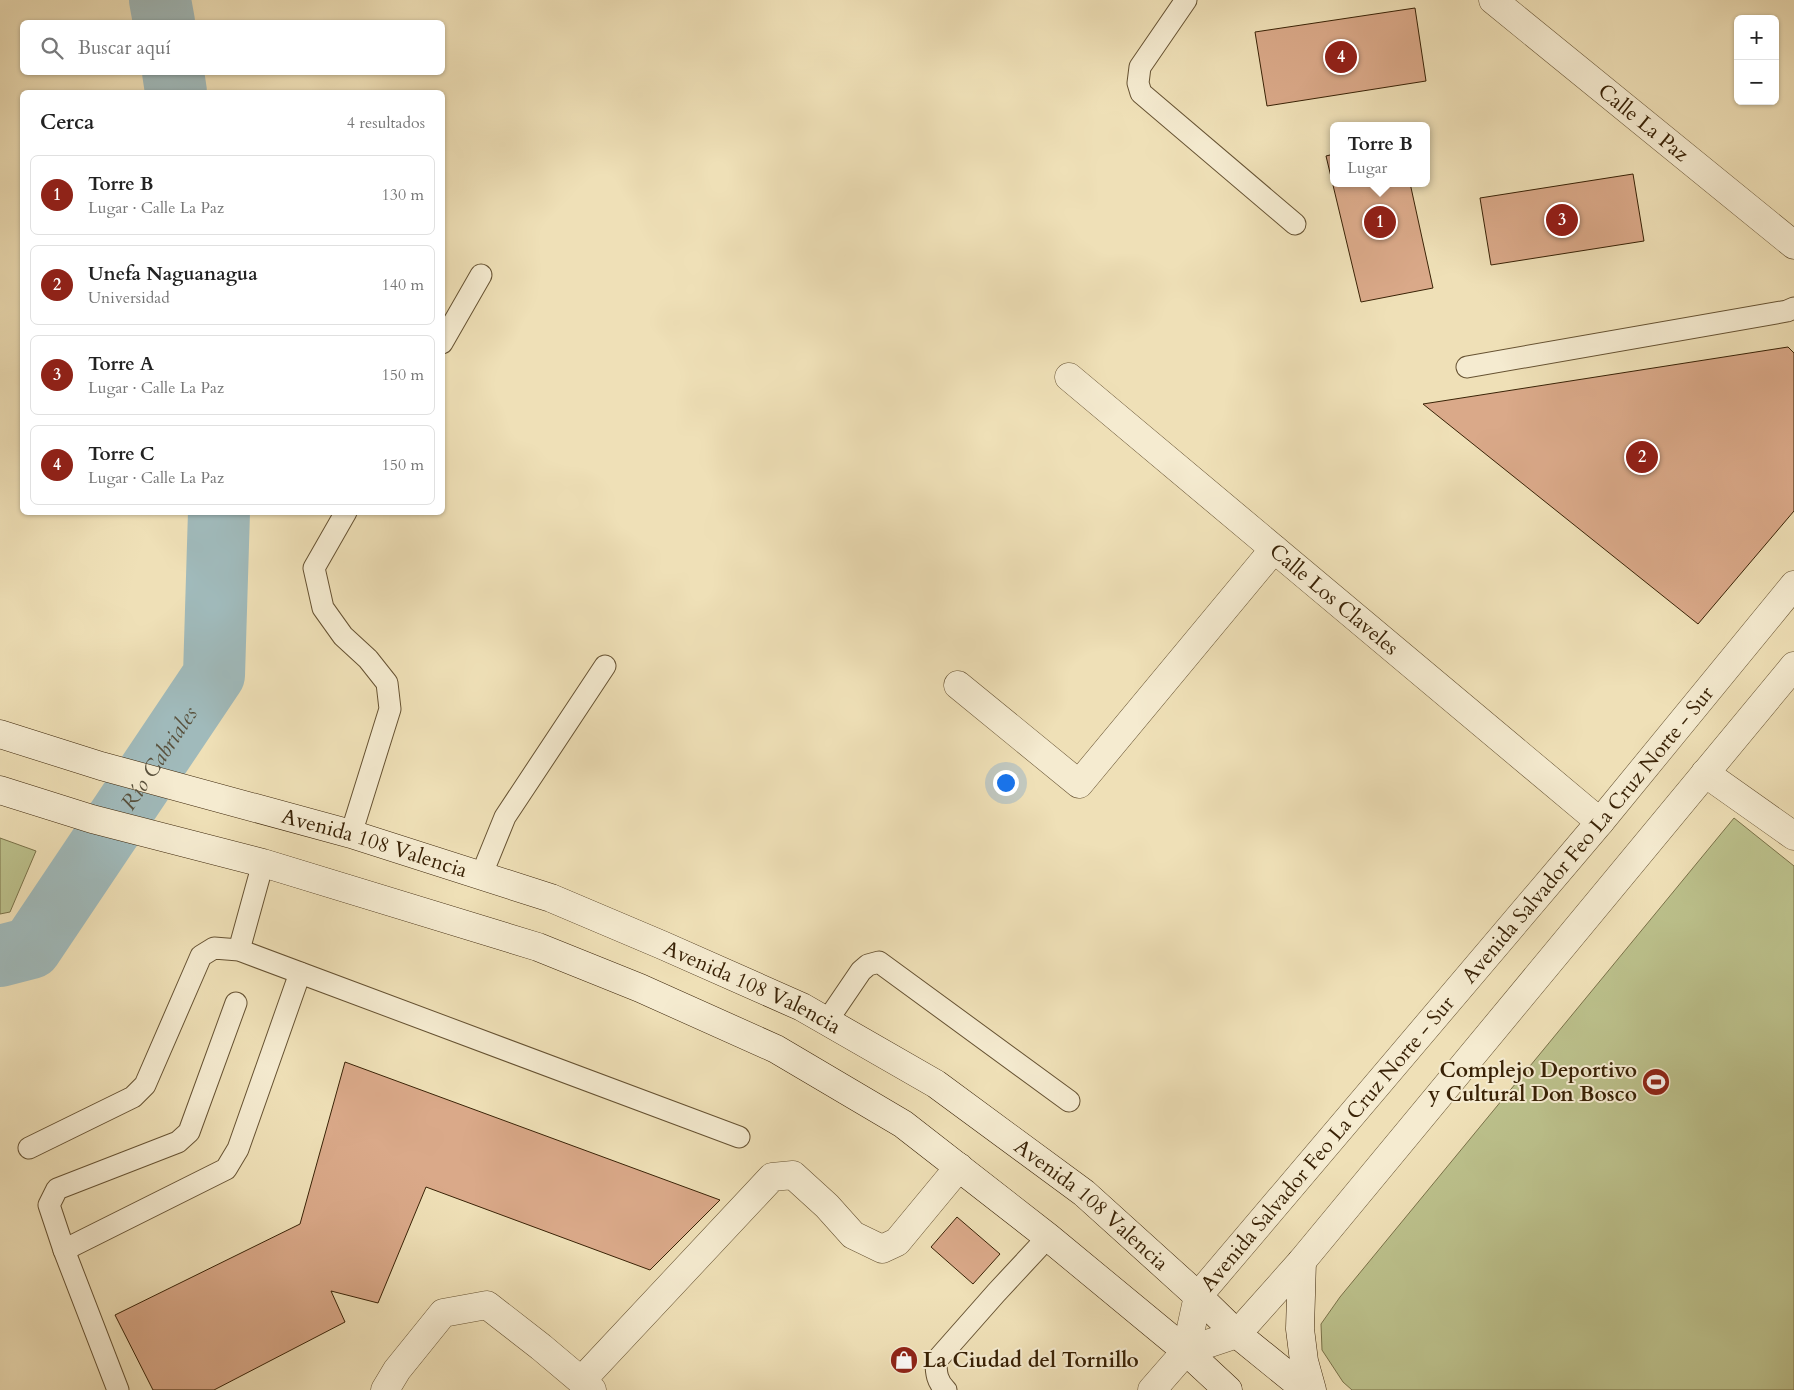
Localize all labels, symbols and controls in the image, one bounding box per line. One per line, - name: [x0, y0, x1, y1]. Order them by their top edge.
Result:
- map controls: [1734, 15, 1779, 105]
- button: +: [1734, 15, 1779, 60]
- search box: [20, 20, 445, 75]
- icon: search: [38, 34, 66, 62]
- text: Buscar aquí: [78, 35, 171, 61]
- pin: 4: [1325, 38, 1357, 76]
- button: −: [1734, 60, 1779, 105]
- street label: Calle La Paz: [1592, 77, 1695, 169]
- text: Cerca: [40, 108, 94, 137]
- text: 4 resultados: [347, 112, 425, 134]
- popup: [1330, 122, 1430, 187]
- text: Torre B: [1347, 131, 1413, 157]
- text: Lugar: [1347, 157, 1387, 179]
- text: Torre B: [88, 171, 154, 197]
- text: 1: [53, 184, 61, 206]
- text: 130 m: [382, 184, 424, 206]
- text: Lugar · Calle La Paz: [88, 197, 224, 219]
- pin: 3: [1546, 201, 1578, 239]
- pin: 1: [1364, 203, 1396, 241]
- text: Unefa Naguanagua: [88, 261, 258, 287]
- text: 2: [53, 274, 61, 296]
- text: 140 m: [382, 274, 424, 296]
- text: Universidad: [88, 287, 170, 309]
- text: Torre A: [88, 351, 154, 377]
- text: 3: [53, 364, 61, 386]
- text: 150 m: [382, 364, 424, 386]
- text: Lugar · Calle La Paz: [88, 377, 224, 399]
- pin: 2: [1626, 438, 1658, 476]
- text: Torre C: [88, 441, 154, 467]
- text: 4: [53, 454, 61, 476]
- text: 150 m: [382, 454, 424, 476]
- text: Lugar · Calle La Paz: [88, 467, 224, 489]
- street label: Calle Los Claveles: [1263, 537, 1405, 662]
- street label: Avenida Salvador Feo La Cruz Norte - Sur: [1455, 680, 1721, 990]
- water label: Río Cabriales: [114, 700, 205, 816]
- your location: [993, 770, 1019, 796]
- street label: Avenida 108 Valencia: [278, 802, 471, 885]
- street label: Avenida 108 Valencia: [659, 933, 846, 1041]
- street label: Avenida Salvador Feo La Cruz Norte - Sur: [1194, 990, 1462, 1298]
- place label: Complejo Deportivo y Cultural Don Bosco: [1427, 1056, 1637, 1109]
- sports icon: Complejo Deportivo y Cultural Don Bosco: [1641, 1067, 1671, 1097]
- street label: Avenida 108 Valencia: [1008, 1132, 1175, 1277]
- shop icon: La Ciudad del Tornillo: [889, 1345, 919, 1375]
- place label: La Ciudad del Tornillo: [923, 1346, 1139, 1375]

